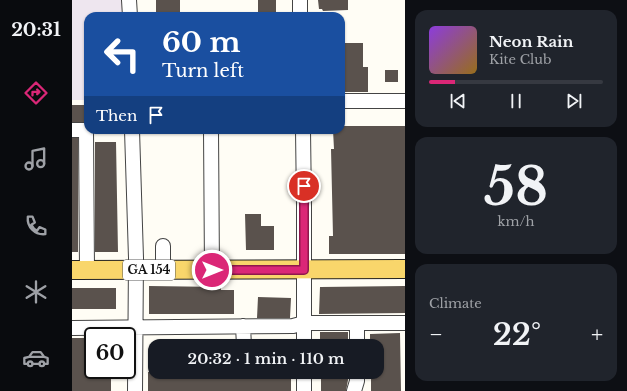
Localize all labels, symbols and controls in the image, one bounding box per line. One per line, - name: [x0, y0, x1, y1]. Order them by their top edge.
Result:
- text: 20:31: [11, 19, 61, 41]
- text: 60 m: [162, 25, 240, 60]
- icon: left: [96, 28, 148, 80]
- text: Neon Rain: [489, 32, 573, 51]
- text: Kite Club: [489, 51, 552, 68]
- text: Turn left: [162, 60, 244, 82]
- icon: directions: [22, 79, 50, 107]
- icon: previous: [447, 90, 469, 112]
- icon: pause: [505, 90, 527, 112]
- icon: next: [563, 90, 585, 112]
- icon: arrive: [145, 104, 167, 126]
- text: Then: [96, 106, 137, 125]
- icon: music: [22, 145, 50, 173]
- text: 58: [484, 155, 548, 219]
- pin: [287, 169, 321, 203]
- icon: arrive: [293, 175, 315, 197]
- icon: phone: [22, 212, 50, 240]
- text: km/h: [498, 213, 534, 230]
- position arrow: [191, 249, 233, 291]
- road number: GA 154: [123, 260, 175, 280]
- icon: climate: [22, 278, 50, 306]
- text: Climate: [429, 295, 482, 312]
- text: 22°: [493, 316, 541, 353]
- text: −: [429, 321, 443, 348]
- text: +: [591, 321, 603, 348]
- speed limit sign: 60: [84, 327, 136, 379]
- icon: car: [22, 344, 50, 372]
- text: 20:32 · 1 min · 110 m: [188, 349, 344, 368]

